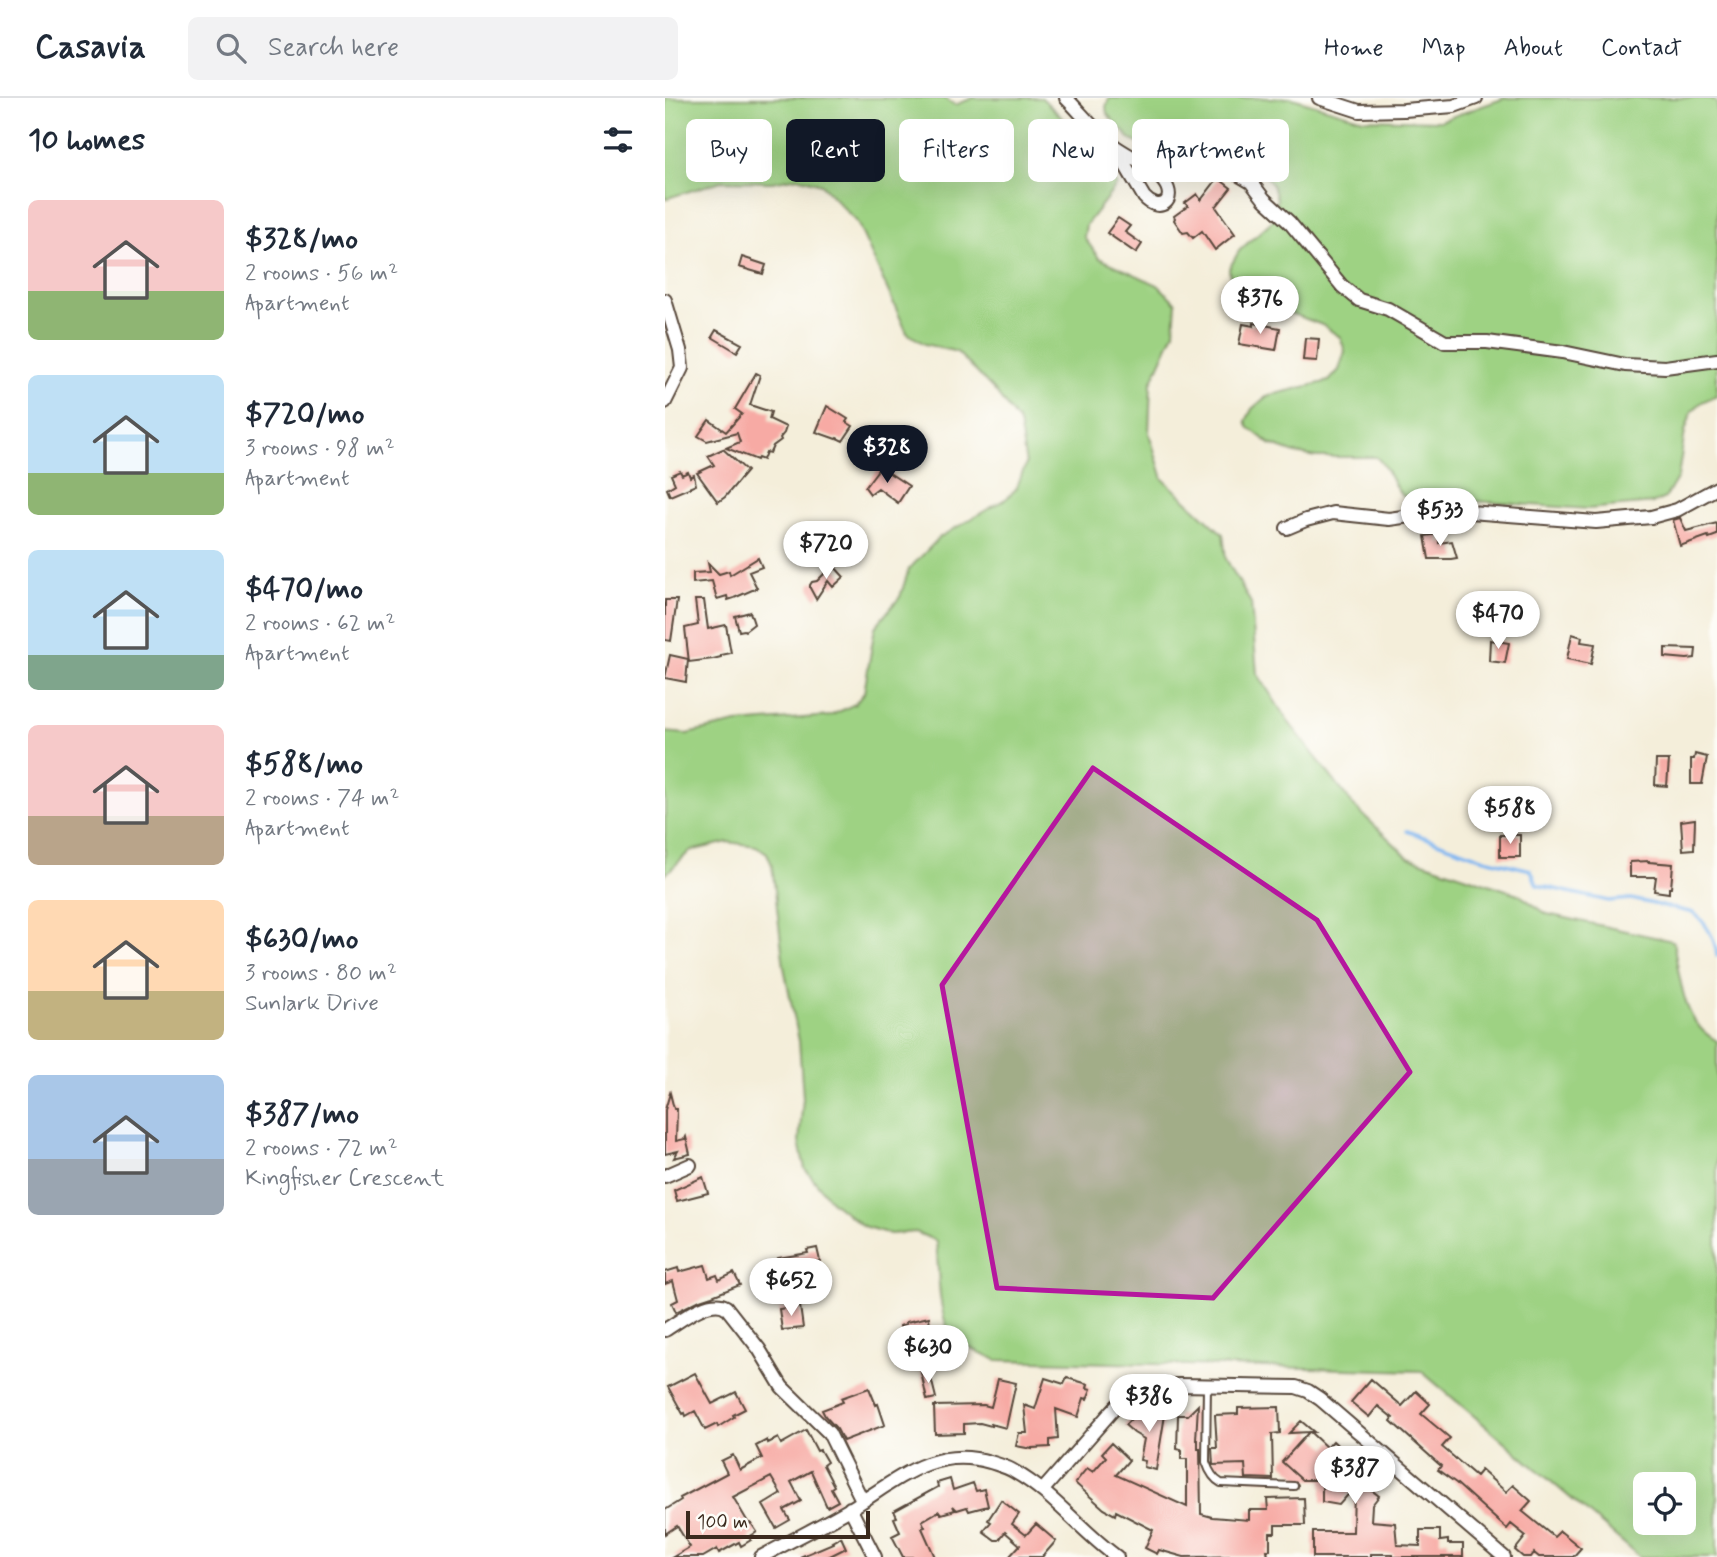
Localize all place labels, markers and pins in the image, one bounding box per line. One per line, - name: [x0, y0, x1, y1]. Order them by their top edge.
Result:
- pin: $376: [1219, 276, 1301, 336]
- pin: $328: [846, 426, 928, 485]
- pin: $533: [1399, 489, 1481, 548]
- pin: $720: [785, 522, 867, 581]
- pin: $470: [1457, 592, 1539, 651]
- pin: $588: [1469, 786, 1551, 846]
- pin: $652: [750, 1258, 832, 1318]
- pin: $630: [887, 1326, 969, 1385]
- pin: $386: [1108, 1374, 1190, 1434]
- pin: $387: [1314, 1446, 1396, 1506]

